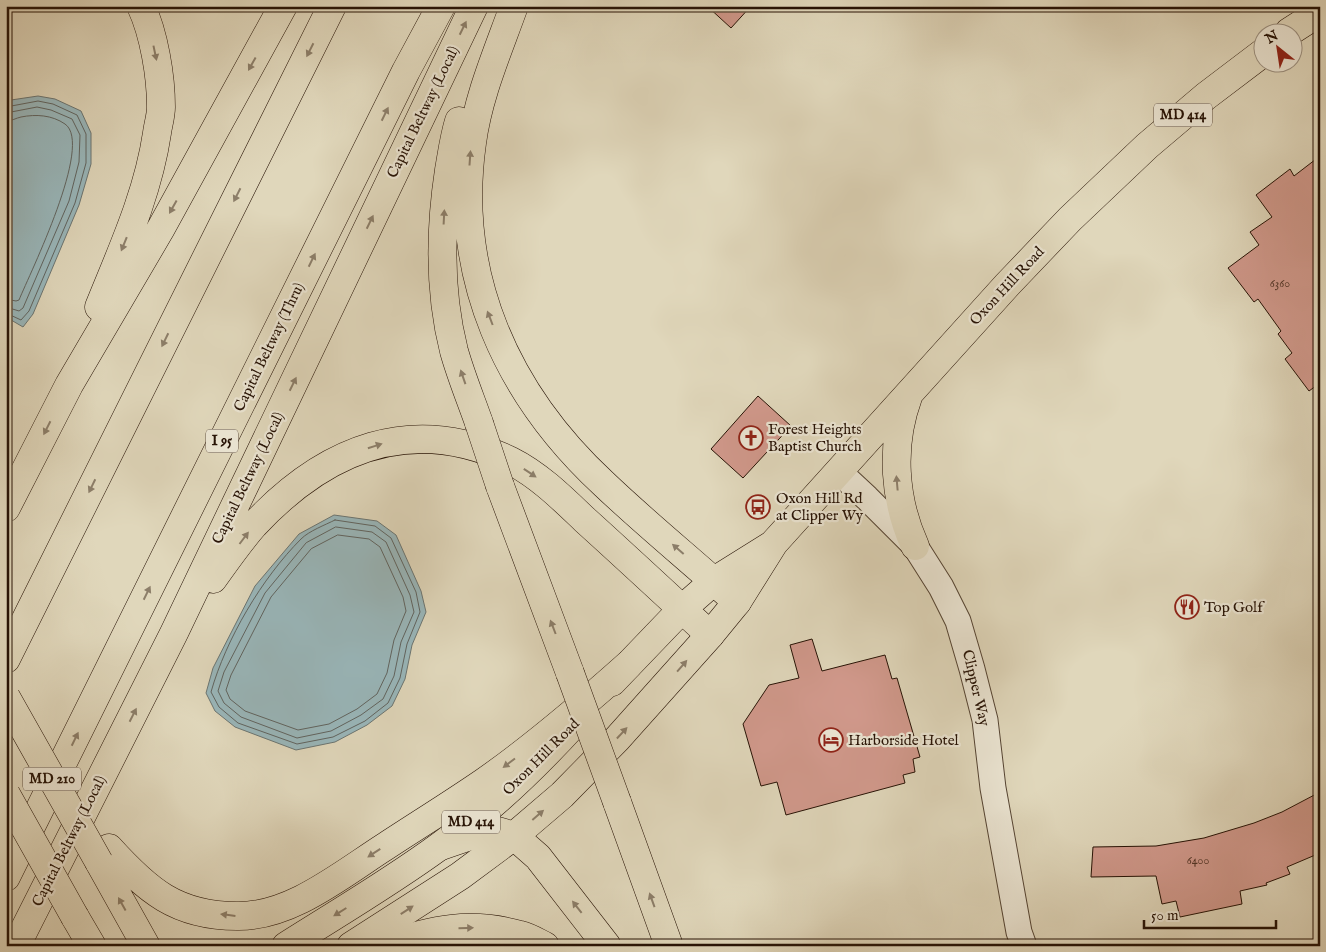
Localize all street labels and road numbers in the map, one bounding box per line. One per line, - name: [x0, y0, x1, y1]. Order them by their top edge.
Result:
- street label: Capital Beltway (Local): [383, 43, 463, 181]
- road number: MD 414: [1154, 104, 1212, 126]
- street label: Oxon Hill Road: [966, 242, 1049, 329]
- street label: Capital Beltway (Thru): [229, 279, 309, 415]
- street label: Capital Beltway (Local): [208, 409, 288, 547]
- road number: I 95: [206, 430, 238, 452]
- street label: Clipper Way: [958, 648, 994, 729]
- street label: Oxon Hill Road: [499, 714, 584, 799]
- road number: MD 210: [23, 768, 81, 791]
- street label: Capital Beltway (Local): [28, 772, 110, 910]
- road number: MD 414: [442, 810, 500, 834]

